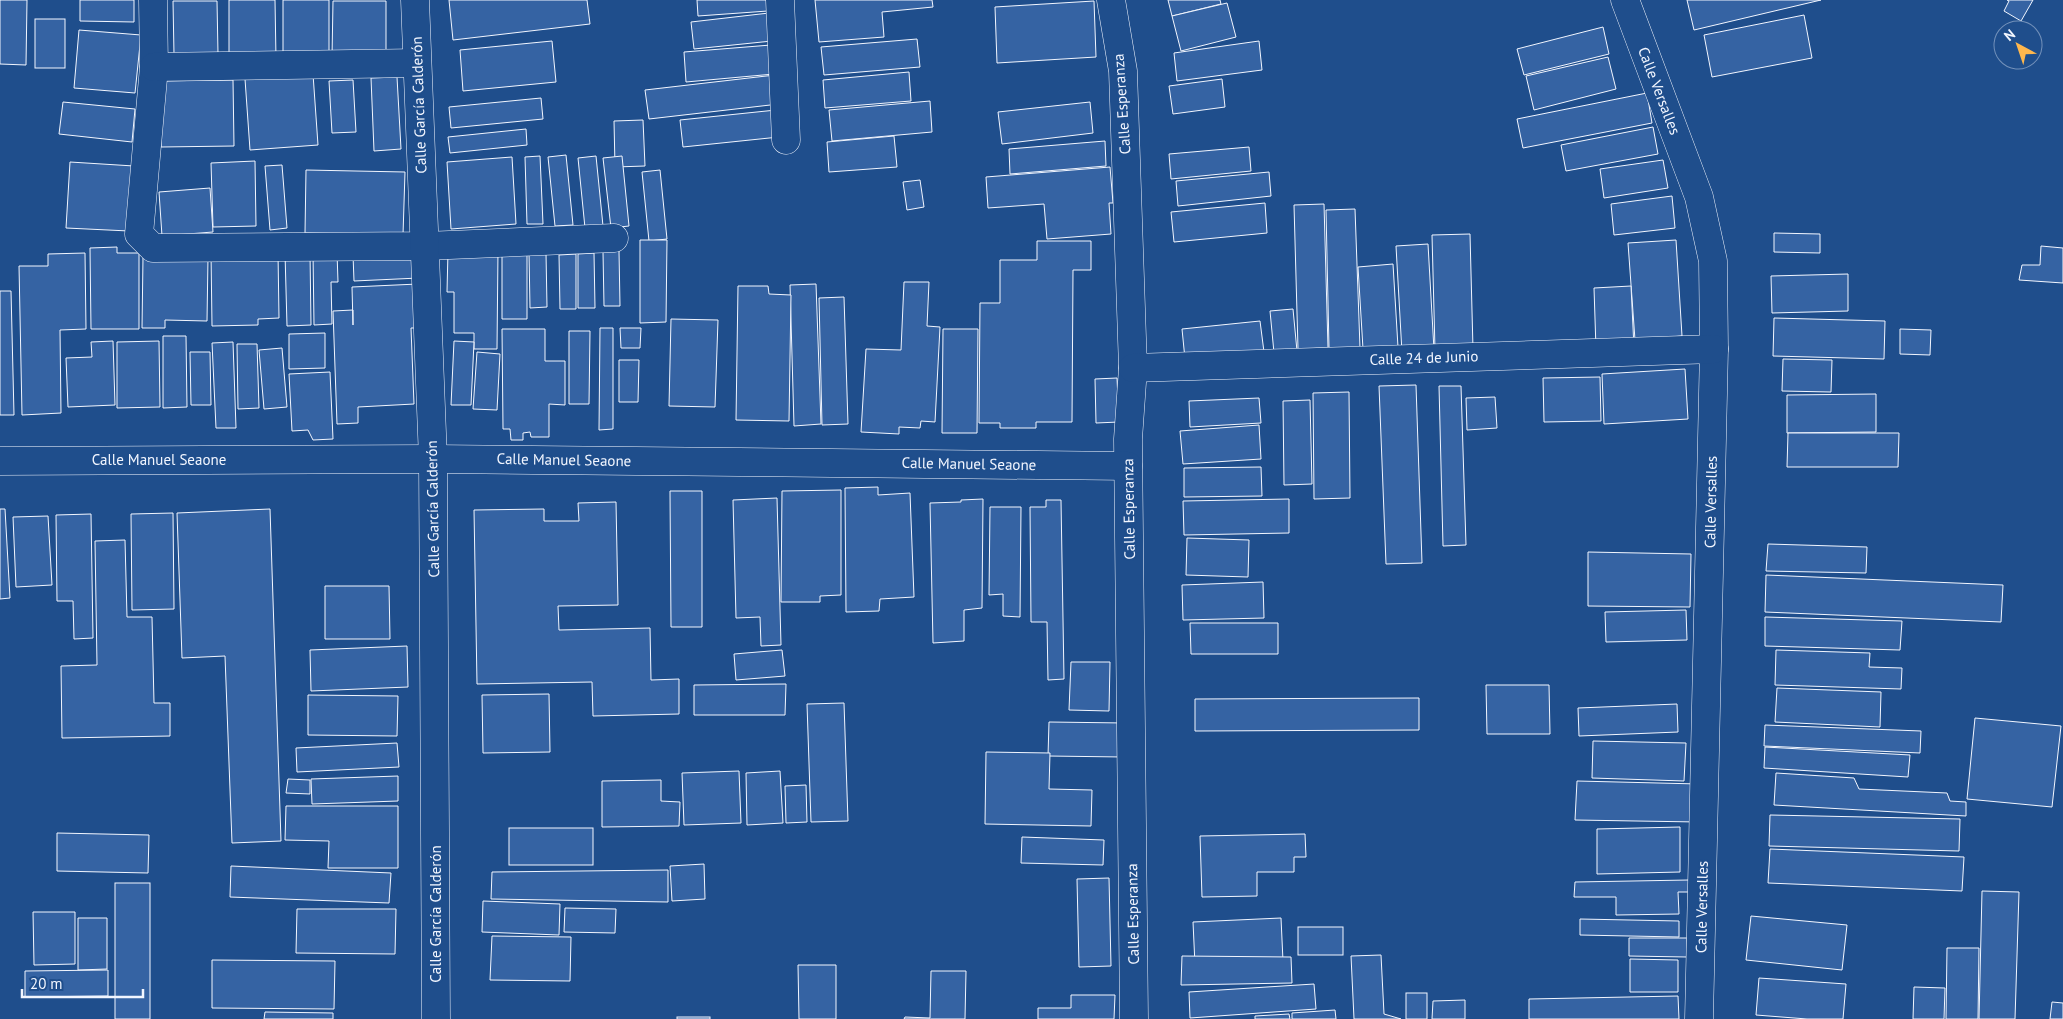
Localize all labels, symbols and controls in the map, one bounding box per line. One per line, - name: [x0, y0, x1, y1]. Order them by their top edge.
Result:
- north arrow: [1993, 20, 2043, 70]
- text: N: [2000, 25, 2019, 45]
- street label: Calle García Calderón: [407, 36, 430, 174]
- street label: Calle Versalles: [1634, 44, 1685, 137]
- street label: Calle Esperanza: [1108, 53, 1135, 155]
- street label: Calle 24 de Junio: [1369, 346, 1479, 369]
- street label: Calle García Calderón: [422, 440, 443, 578]
- street label: Calle Manuel Seaone: [497, 449, 631, 470]
- street label: Calle Manuel Seaone: [92, 450, 226, 469]
- street label: Calle Manuel Seaone: [902, 453, 1036, 474]
- street label: Calle Versalles: [1700, 456, 1721, 548]
- street label: Calle Esperanza: [1118, 458, 1139, 560]
- street label: Calle García Calderón: [426, 845, 445, 983]
- street label: Calle Versalles: [1691, 861, 1712, 953]
- street label: Calle Esperanza: [1122, 863, 1143, 965]
- scale bar: [22, 966, 144, 998]
- text: 20 m: [30, 974, 63, 993]

